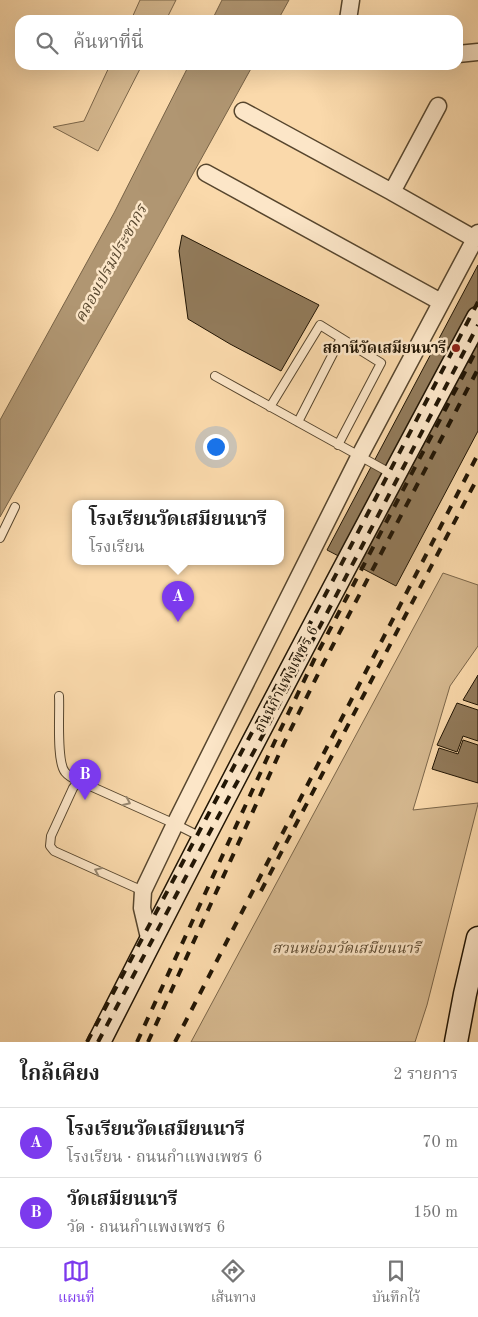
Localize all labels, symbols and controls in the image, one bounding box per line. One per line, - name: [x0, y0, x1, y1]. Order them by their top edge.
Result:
- search box: [15, 15, 463, 70]
- icon: search: [33, 29, 61, 57]
- text: ค้นหาที่นี่: [73, 34, 144, 53]
- water label: คลองเปรมประชากร: [72, 200, 152, 325]
- place label: สถานีวัดเสมียนนารี: [323, 339, 446, 357]
- marker: สถานีวัดเสมียนนารี: [450, 342, 462, 354]
- your location: [203, 434, 229, 460]
- popup: [72, 500, 284, 565]
- text: โรงเรียนวัดเสมียนนารี: [89, 511, 267, 530]
- text: โรงเรียน: [89, 540, 145, 556]
- pin: A: [162, 581, 194, 622]
- street label: ถนนกำแพงเพชร 6: [250, 622, 322, 736]
- pin: B: [69, 759, 101, 800]
- one-way arrow: [122, 796, 131, 807]
- one-way arrow: [95, 868, 104, 878]
- park label: สวนหย่อมวัดเสมียนนารี: [272, 940, 423, 957]
- text: ใกล้เคียง: [20, 1064, 100, 1085]
- text: 2 รายการ: [393, 1067, 458, 1083]
- text: โรงเรียนวัดเสมียนนารี: [67, 1121, 245, 1140]
- text: A: [30, 1135, 42, 1151]
- text: 70 m: [422, 1135, 458, 1151]
- text: โรงเรียน · ถนนกำแพงเพชร 6: [67, 1150, 262, 1166]
- text: วัดเสมียนนารี: [67, 1191, 177, 1210]
- text: B: [30, 1205, 42, 1221]
- text: 150 m: [413, 1205, 458, 1221]
- text: วัด · ถนนกำแพงเพชร 6: [67, 1220, 225, 1236]
- tab: แผนที่: [58, 1257, 95, 1309]
- tab: เส้นทาง: [211, 1257, 256, 1309]
- tab: บันทึกไว้: [372, 1257, 420, 1309]

